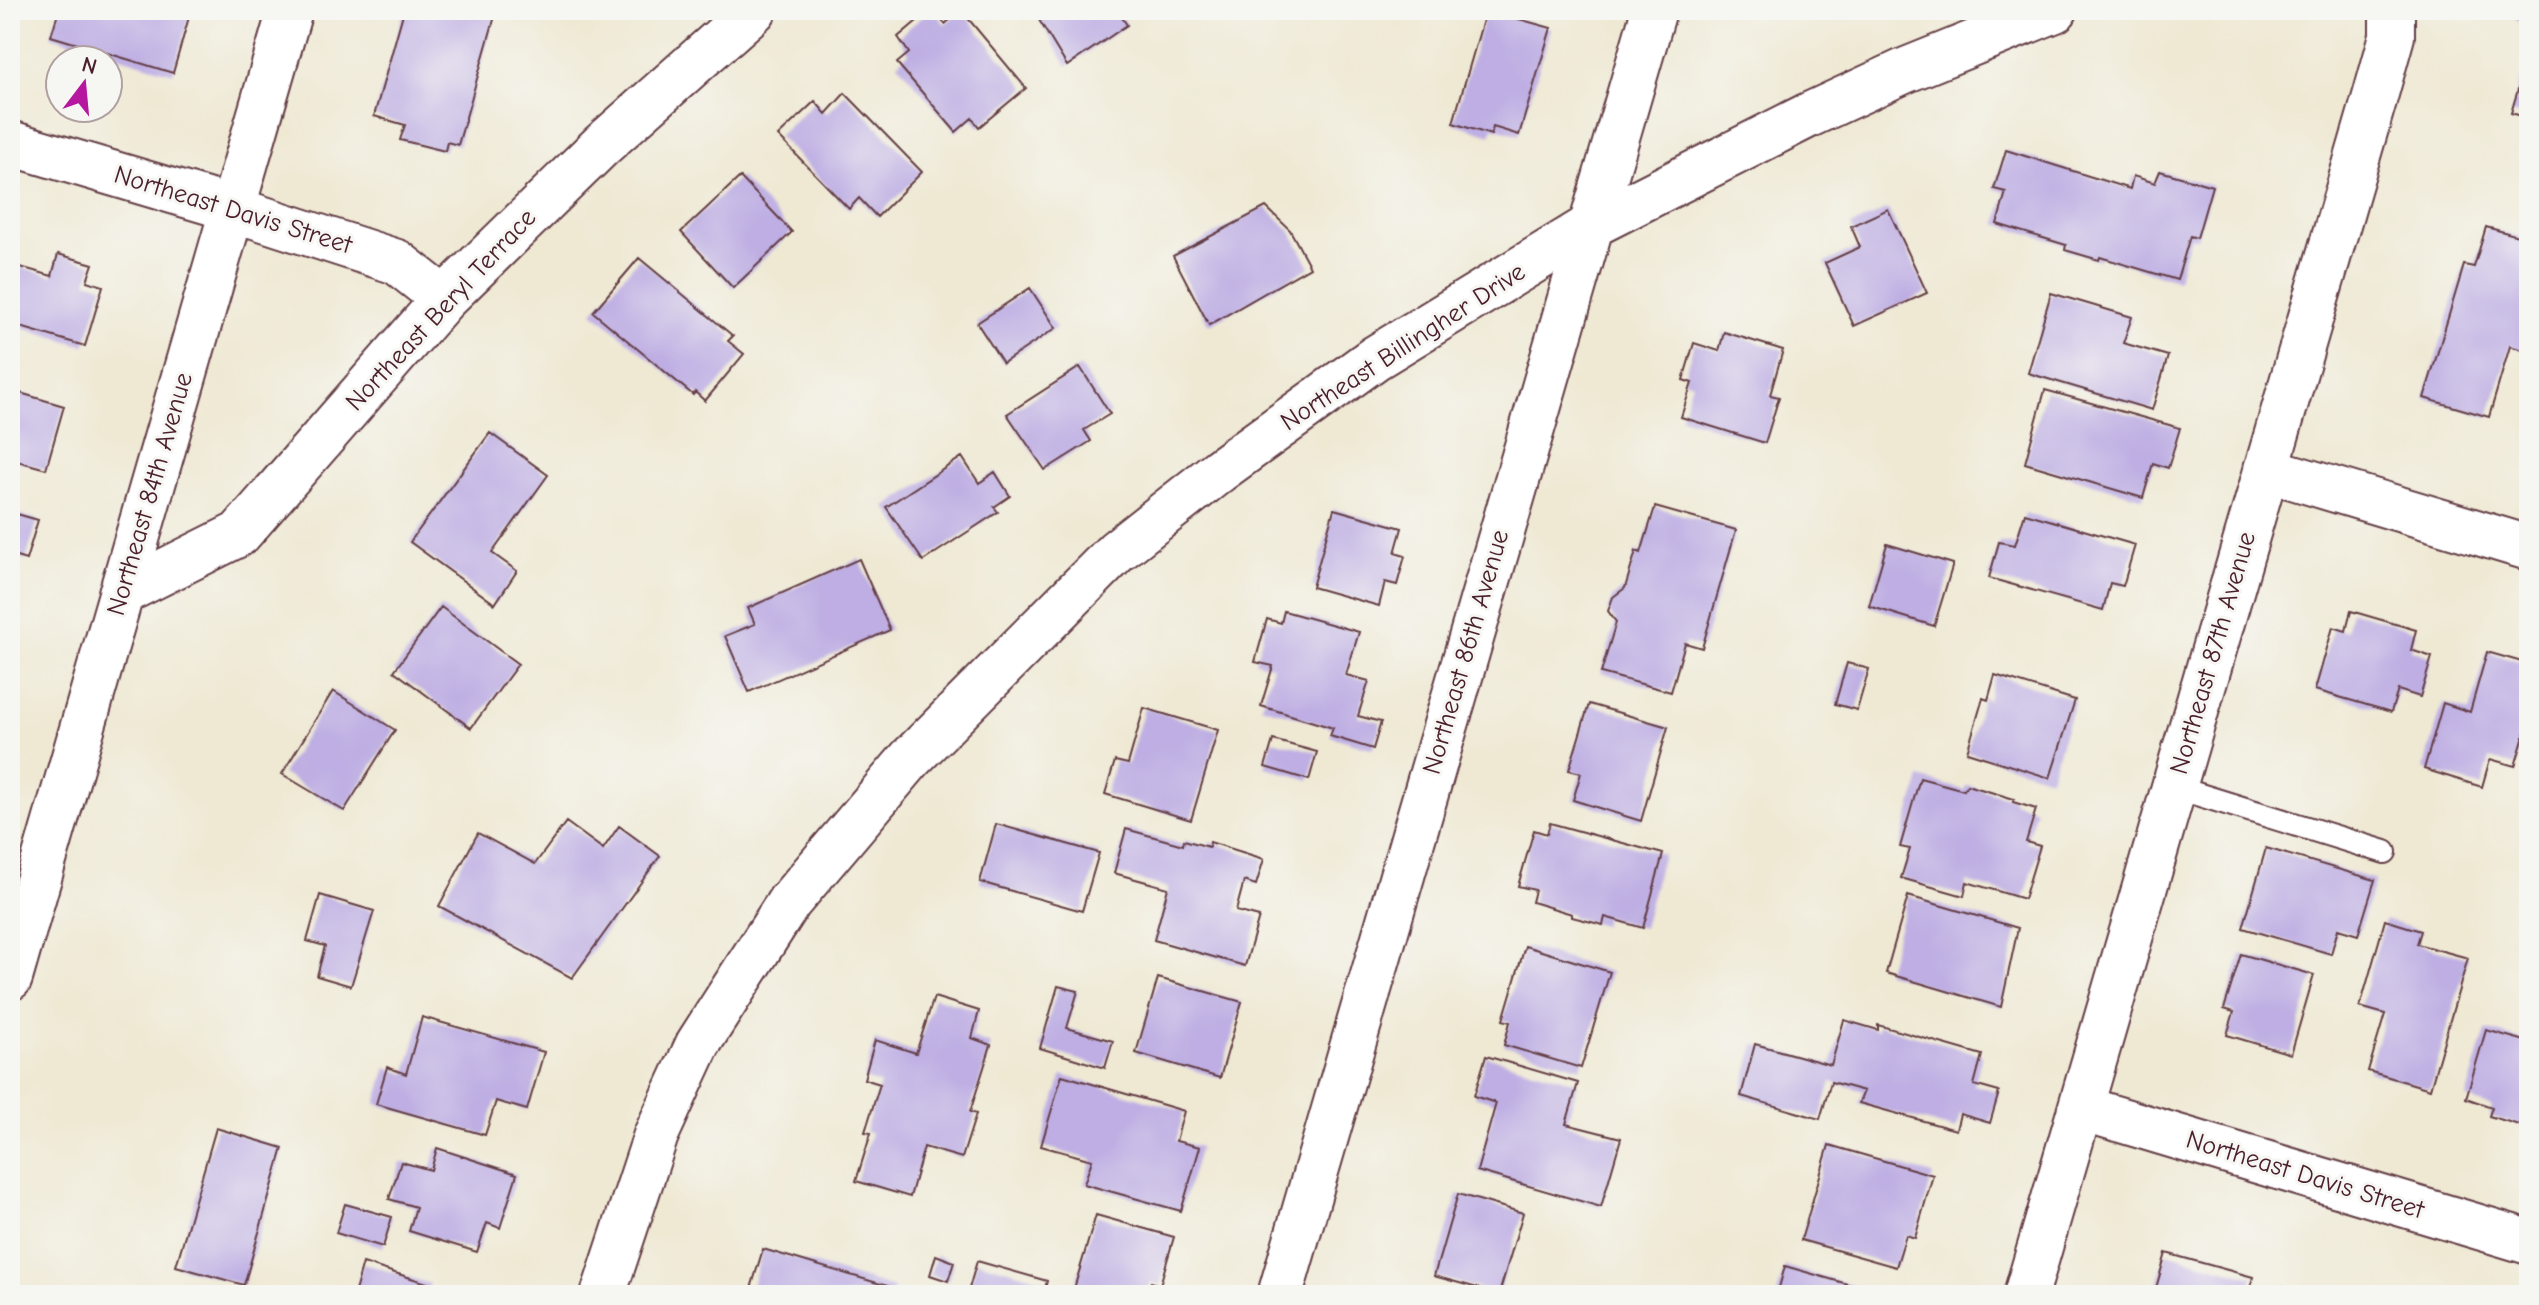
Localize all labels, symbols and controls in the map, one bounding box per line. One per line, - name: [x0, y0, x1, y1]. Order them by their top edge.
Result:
- north arrow: [44, 44, 124, 124]
- text: N: [79, 51, 100, 80]
- street label: Northeast Davis Street: [110, 160, 357, 261]
- street label: Northeast Beryl Terrace: [340, 203, 542, 417]
- street label: Northeast Billingher Drive: [1275, 257, 1531, 437]
- street label: Northeast 84th Avenue: [101, 369, 199, 619]
- street label: Northeast 86th Avenue: [1417, 526, 1515, 778]
- street label: Northeast 87th Avenue: [2164, 528, 2262, 778]
- street label: Northeast Davis Street: [2182, 1125, 2429, 1226]

